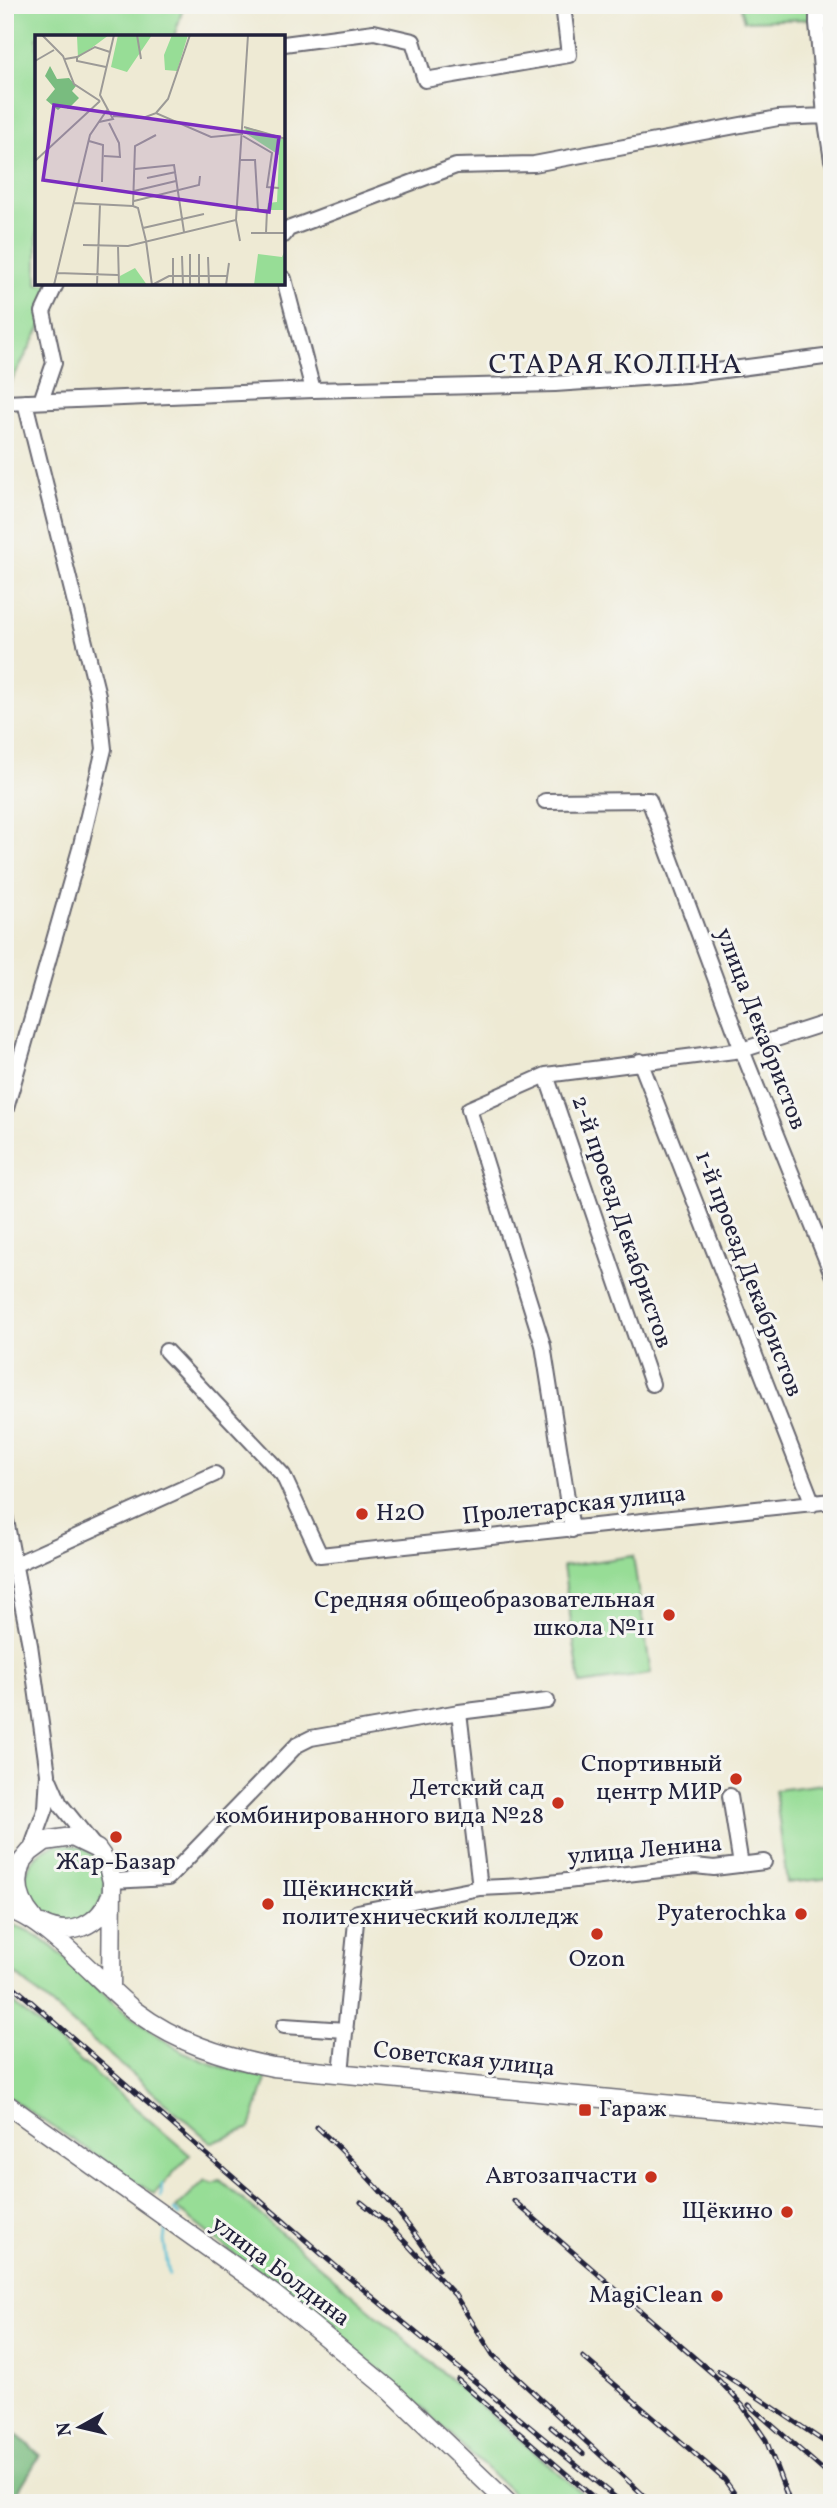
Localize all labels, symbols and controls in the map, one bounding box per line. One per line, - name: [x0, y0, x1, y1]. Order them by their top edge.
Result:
- inset map: [35, 35, 285, 285]
- district label: СТАРАЯ КОЛПНА: [488, 346, 744, 385]
- street label: улица Декабристов: [706, 923, 814, 1135]
- street label: 2-й проезд Декабристов: [562, 1091, 680, 1353]
- street label: 1-й проезд Декабристов: [685, 1146, 811, 1402]
- street label: Пролетарская улица: [461, 1477, 687, 1535]
- place label: Н2О: [376, 1497, 425, 1531]
- marker: Н2О: [354, 1506, 370, 1522]
- place label: Средняя общеобразовательная школа №11: [314, 1584, 655, 1646]
- marker: Средняя общеобразовательная школа №11: [661, 1607, 677, 1623]
- place label: Спортивный центр МИР: [581, 1748, 722, 1810]
- marker: Спортивный центр МИР: [728, 1771, 744, 1787]
- place label: Детский сад комбинированного вида №28: [216, 1772, 544, 1834]
- marker: Детский сад комбинированного вида №28: [550, 1795, 566, 1811]
- street label: улица Ленина: [566, 1827, 724, 1875]
- marker: Жар-Базар: [108, 1829, 124, 1845]
- place label: Жар-Базар: [56, 1846, 176, 1880]
- place label: Щёкинский политехнический колледж: [282, 1873, 579, 1935]
- marker: Щёкинский политехнический колледж: [260, 1896, 276, 1912]
- place label: Pyaterochka: [657, 1897, 787, 1931]
- marker: Pyaterochka: [793, 1906, 809, 1922]
- marker: Ozon: [589, 1926, 605, 1942]
- place label: Ozon: [569, 1943, 625, 1977]
- street label: Советская улица: [371, 2034, 557, 2086]
- place label: Гараж: [599, 2093, 667, 2127]
- marker: Гараж: [577, 2102, 593, 2118]
- place label: Автозапчасти: [485, 2160, 637, 2194]
- marker: Автозапчасти: [643, 2169, 659, 2185]
- place label: Щёкино: [681, 2195, 773, 2229]
- marker: Щёкино: [779, 2204, 795, 2220]
- street label: улица Болдина: [203, 2208, 357, 2336]
- place label: MagiClean: [589, 2279, 703, 2313]
- marker: MagiClean: [709, 2288, 725, 2304]
- north arrow: [46, 2392, 116, 2462]
- text: N: [51, 2420, 79, 2438]

